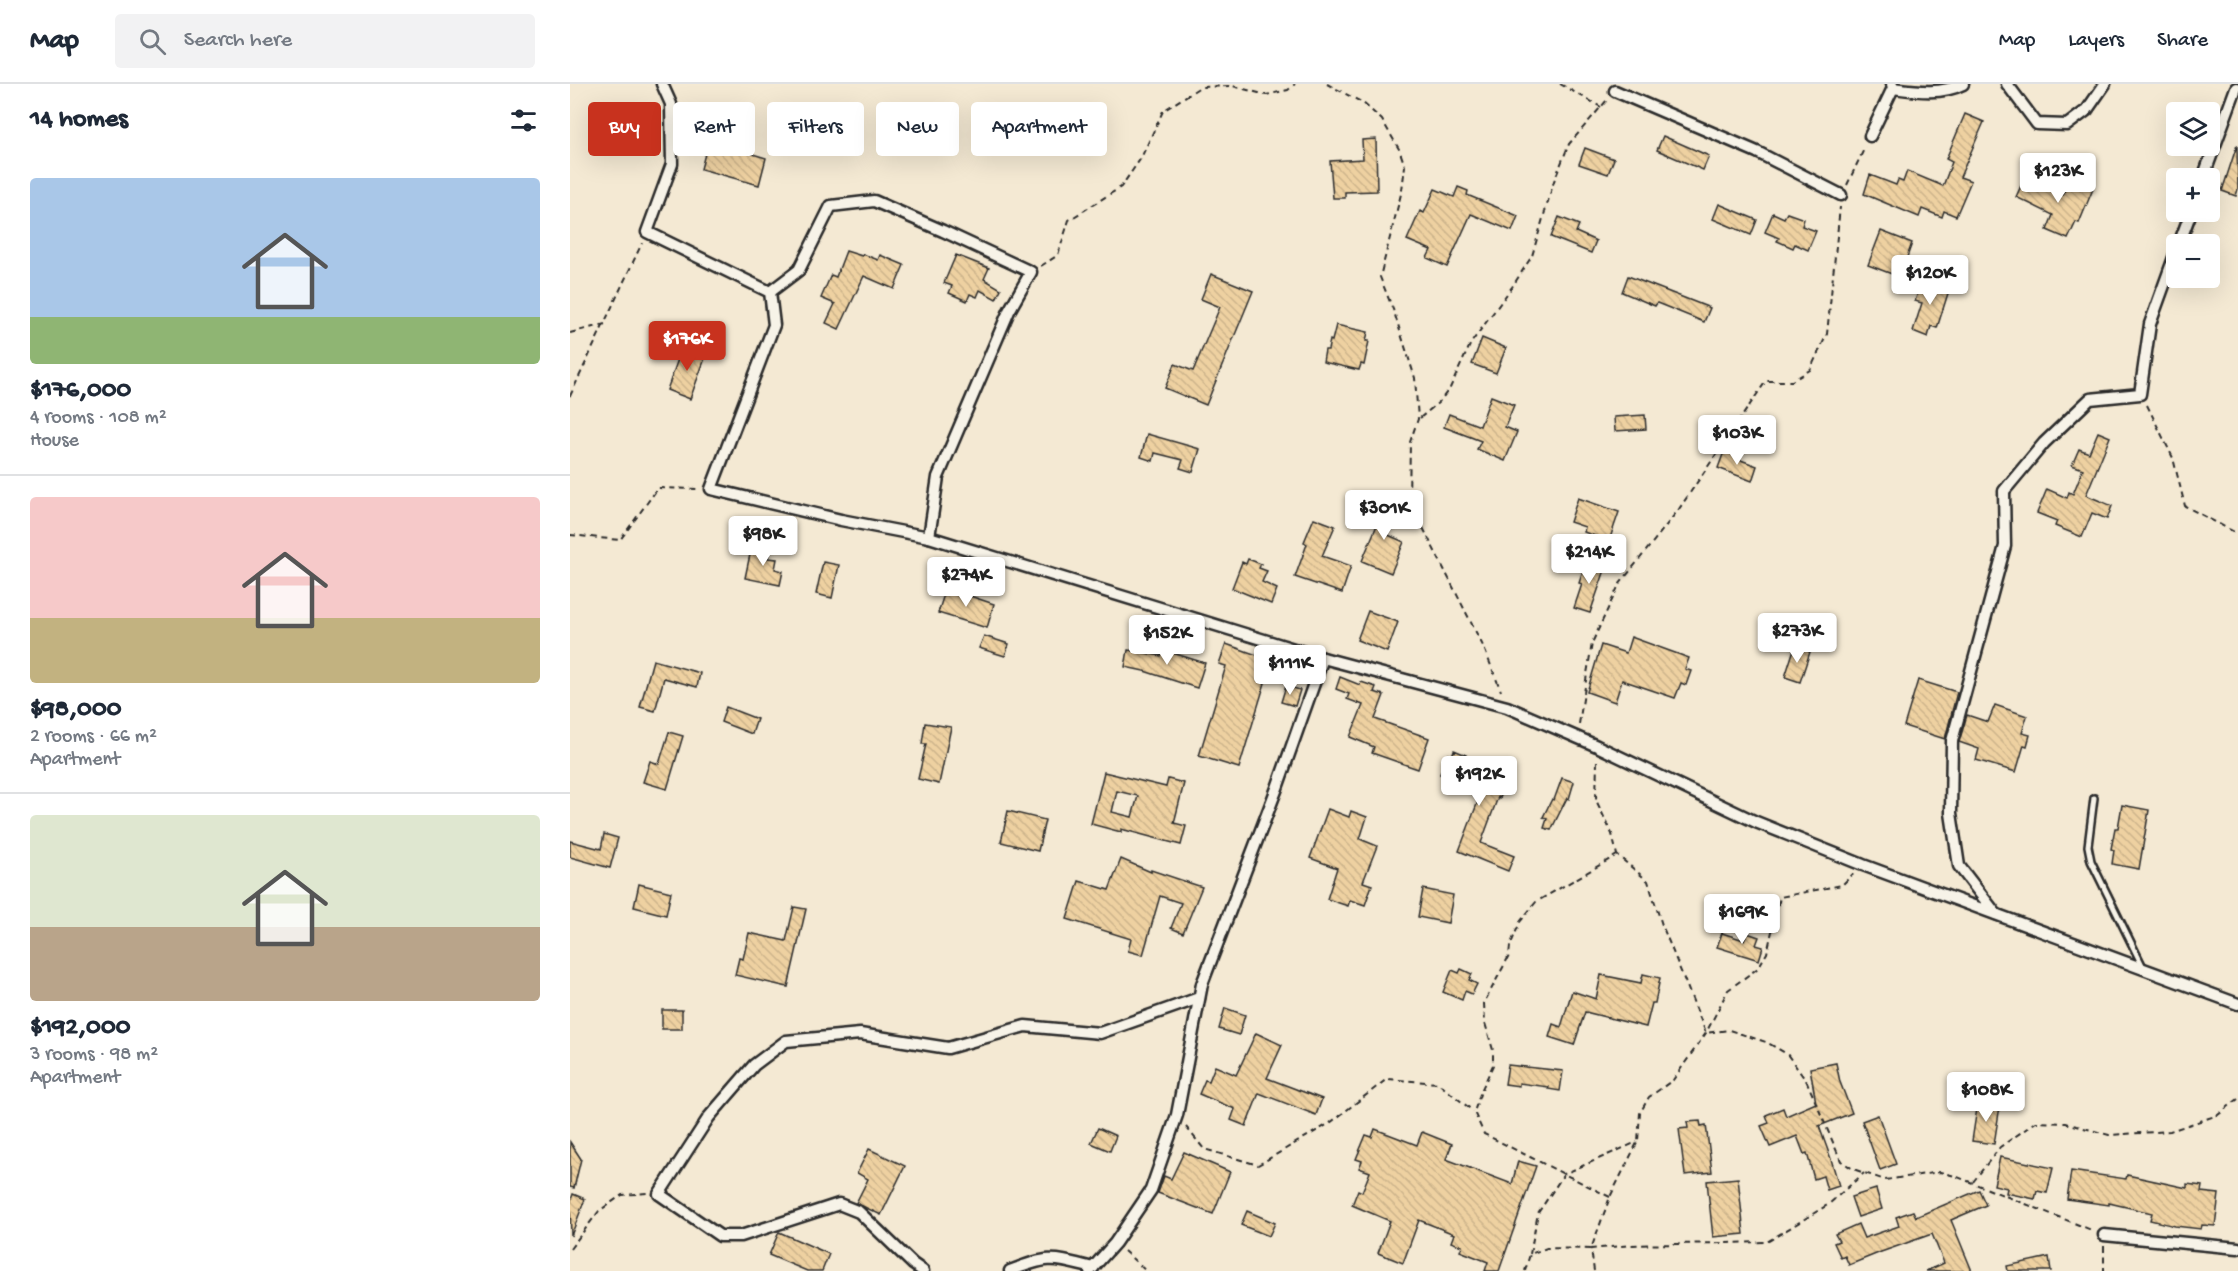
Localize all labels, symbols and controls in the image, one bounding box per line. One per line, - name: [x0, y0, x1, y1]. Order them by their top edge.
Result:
- search box: [115, 14, 535, 68]
- text: Map: [30, 25, 79, 58]
- icon: search: [136, 25, 169, 58]
- text: Search here: [184, 28, 292, 54]
- text: Map: [1999, 29, 2035, 54]
- text: Layers: [2068, 29, 2124, 54]
- text: Share: [2157, 29, 2208, 54]
- chip: Buy: [588, 102, 661, 156]
- chip: Rent: [673, 102, 755, 156]
- chip: Filters: [767, 102, 864, 156]
- chip: New: [876, 102, 959, 156]
- chip: Apartment: [971, 102, 1107, 156]
- map controls: [2166, 102, 2220, 288]
- button: layers: [2166, 102, 2220, 156]
- icon: filters: [507, 104, 540, 137]
- text: 14 homes: [30, 105, 128, 136]
- pin: $123K: [2016, 153, 2100, 204]
- text: $123K: [2034, 161, 2082, 184]
- button: +: [2166, 168, 2220, 222]
- icon: home: [231, 217, 339, 325]
- button: −: [2166, 234, 2220, 288]
- pin: $120K: [1888, 255, 1972, 306]
- text: $120K: [1905, 263, 1955, 286]
- pin: $176K: [645, 321, 729, 372]
- text: $176K: [663, 329, 711, 352]
- text: $176,000: [30, 376, 131, 407]
- text: 4 rooms · 108 m²: [30, 407, 167, 430]
- pin: $103K: [1695, 415, 1779, 466]
- text: $103K: [1712, 423, 1762, 446]
- text: House: [30, 430, 79, 453]
- pin: $301K: [1342, 490, 1426, 541]
- text: $301K: [1359, 498, 1409, 521]
- pin: $98K: [727, 516, 799, 567]
- text: $98K: [743, 524, 783, 547]
- pin: $214K: [1547, 534, 1631, 585]
- icon: home: [231, 536, 339, 644]
- text: $214K: [1565, 542, 1613, 565]
- pin: $274K: [924, 557, 1008, 608]
- text: $274K: [941, 565, 991, 588]
- pin: $273K: [1755, 613, 1839, 664]
- pin: $152K: [1125, 615, 1209, 666]
- text: $273K: [1772, 621, 1822, 644]
- text: $152K: [1143, 623, 1191, 646]
- pin: $111K: [1248, 645, 1332, 696]
- text: $111K: [1268, 653, 1312, 676]
- text: $98,000: [30, 695, 121, 726]
- text: 2 rooms · 66 m²: [30, 726, 157, 749]
- text: Apartment: [30, 749, 120, 772]
- pin: $192K: [1437, 756, 1521, 807]
- text: $192K: [1455, 764, 1503, 787]
- icon: home: [231, 854, 339, 962]
- pin: $169K: [1700, 894, 1784, 945]
- text: $169K: [1718, 902, 1766, 925]
- text: $192,000: [30, 1013, 130, 1044]
- text: 3 rooms · 98 m²: [30, 1044, 158, 1067]
- text: Apartment: [30, 1067, 120, 1090]
- pin: $108K: [1944, 1072, 2028, 1123]
- text: $108K: [1961, 1080, 2011, 1103]

